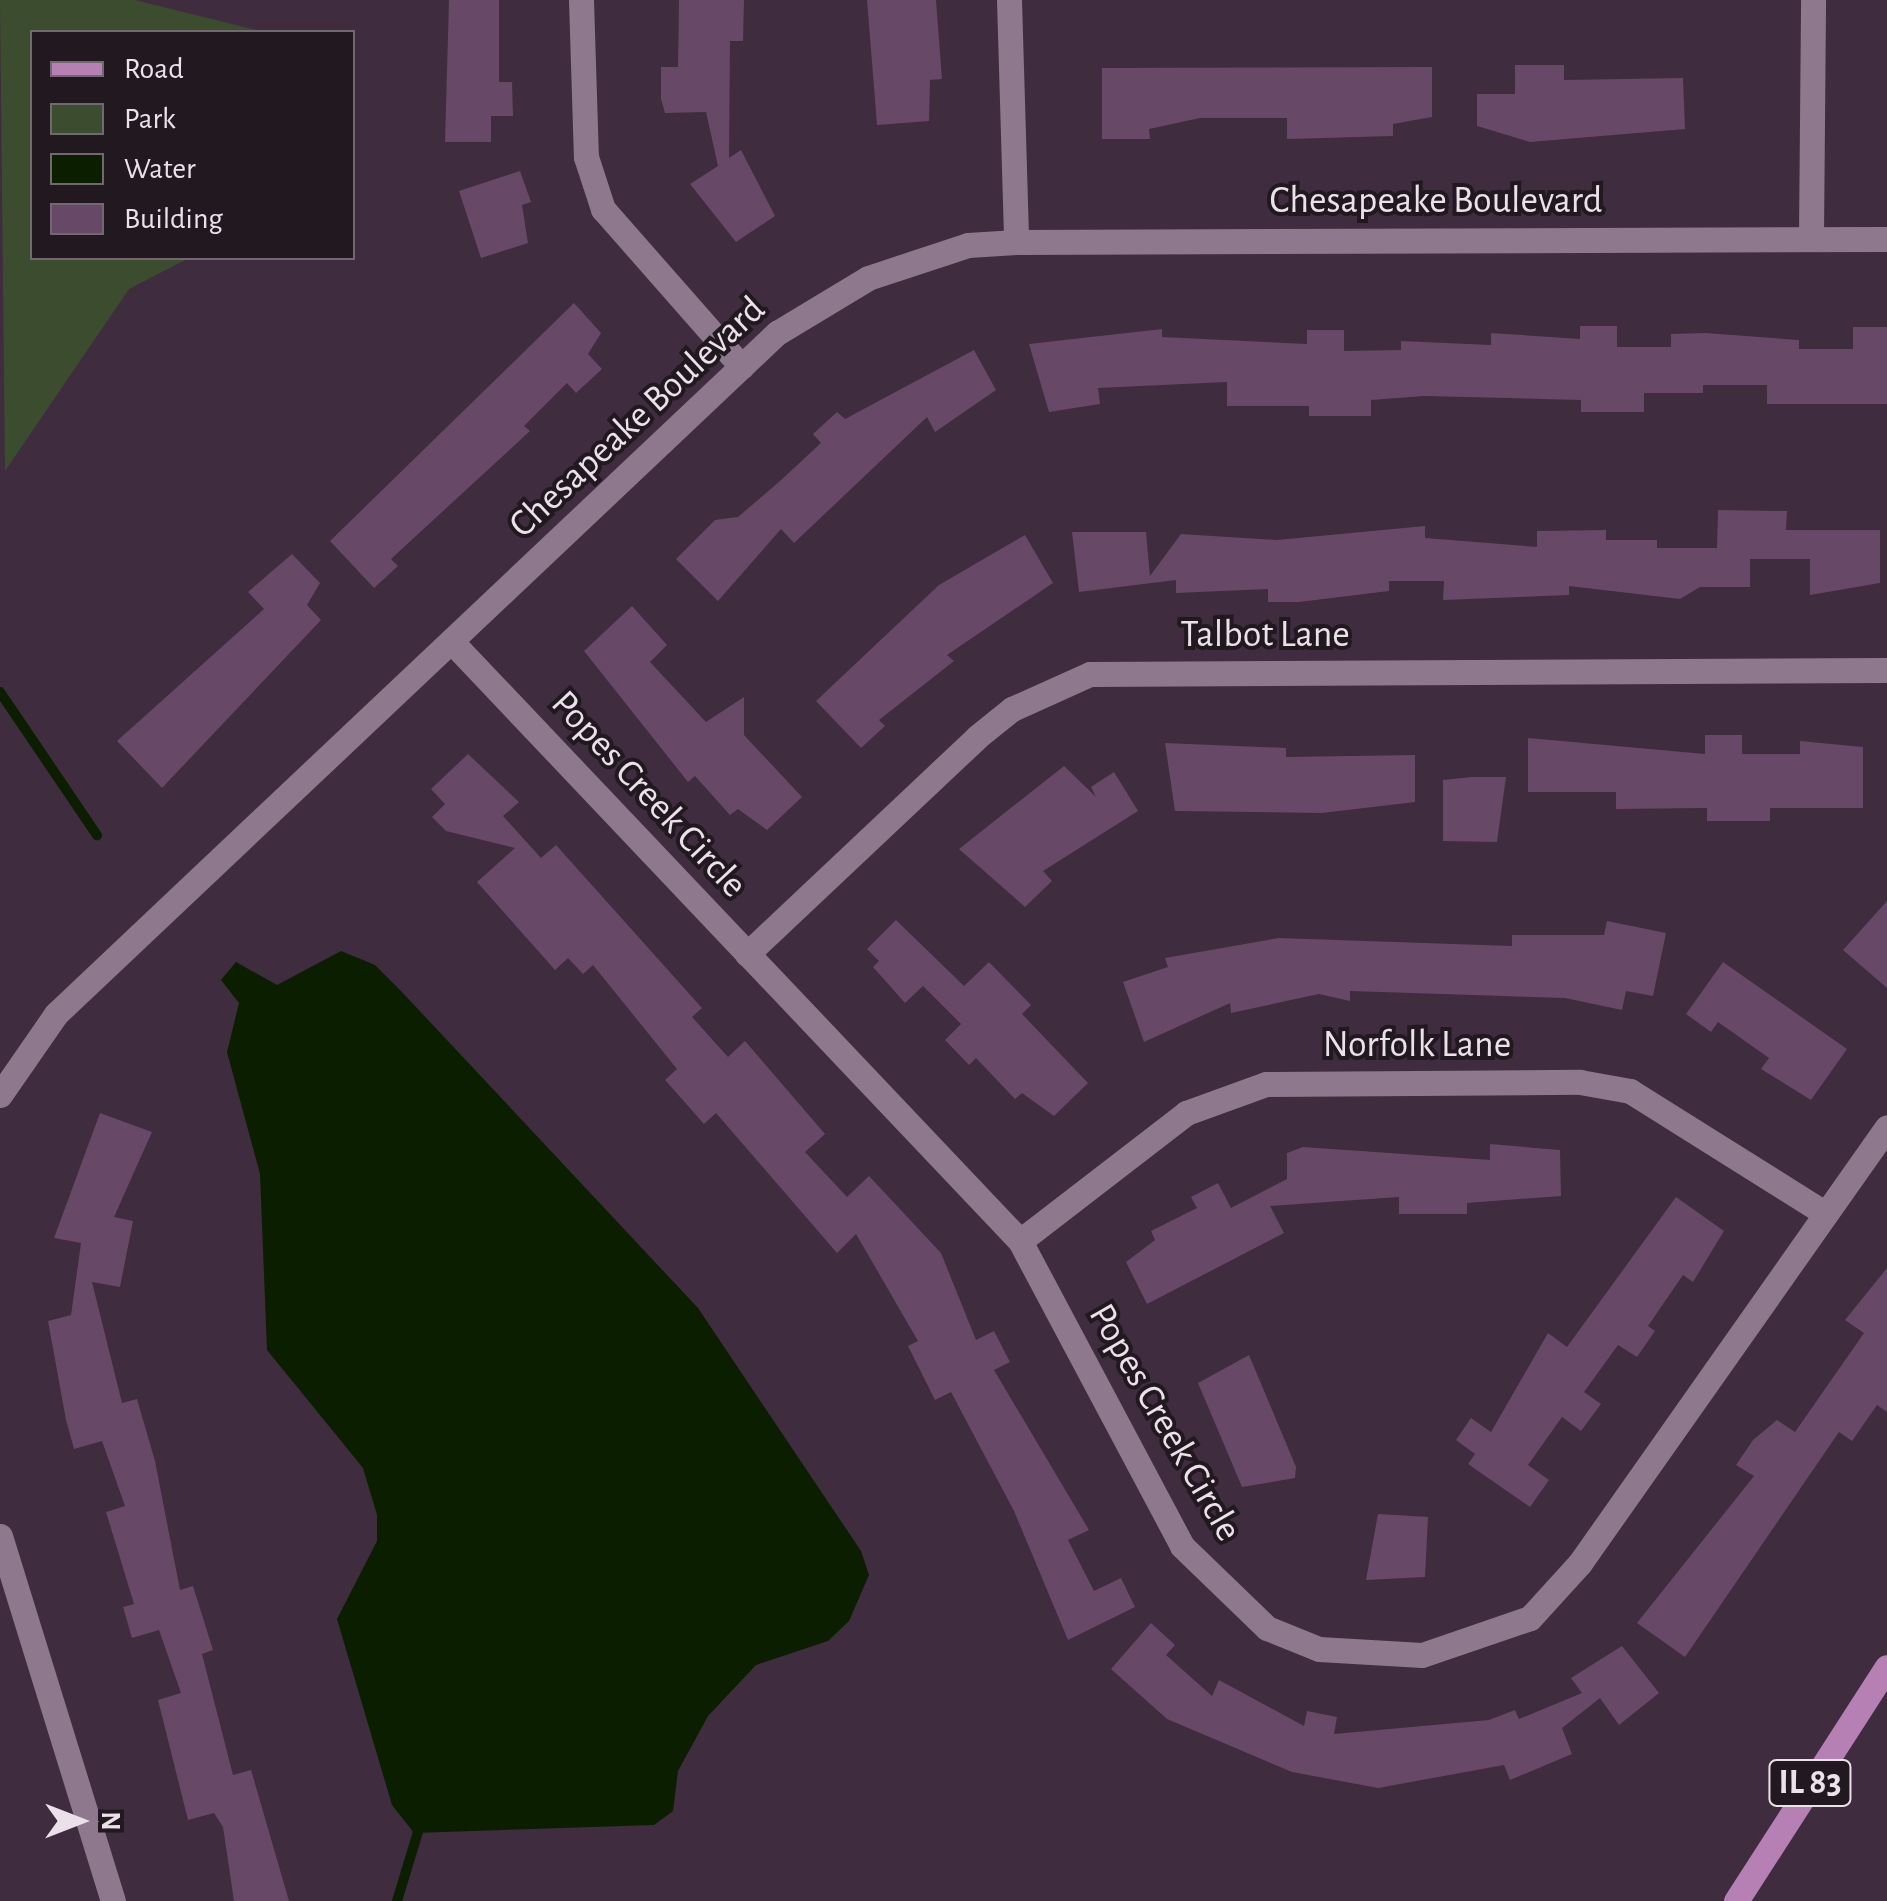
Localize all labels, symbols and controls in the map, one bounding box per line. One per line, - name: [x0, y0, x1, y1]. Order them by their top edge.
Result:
- legend: [30, 30, 355, 260]
- text: Road: [124, 54, 184, 84]
- text: Park: [124, 104, 176, 134]
- text: Water: [124, 154, 196, 184]
- street label: Chesapeake Boulevard: [1269, 179, 1603, 225]
- text: Building: [124, 204, 223, 234]
- street label: Chesapeake Boulevard: [501, 288, 775, 548]
- street label: Talbot Lane: [1180, 613, 1350, 659]
- street label: Popes Creek Circle: [540, 682, 756, 908]
- street label: Norfolk Lane: [1323, 1023, 1511, 1069]
- street label: Popes Creek Circle: [1078, 1296, 1250, 1550]
- road number: IL 83: [1768, 1753, 1852, 1813]
- north arrow: [30, 1771, 130, 1871]
- text: N: [96, 1811, 124, 1831]

